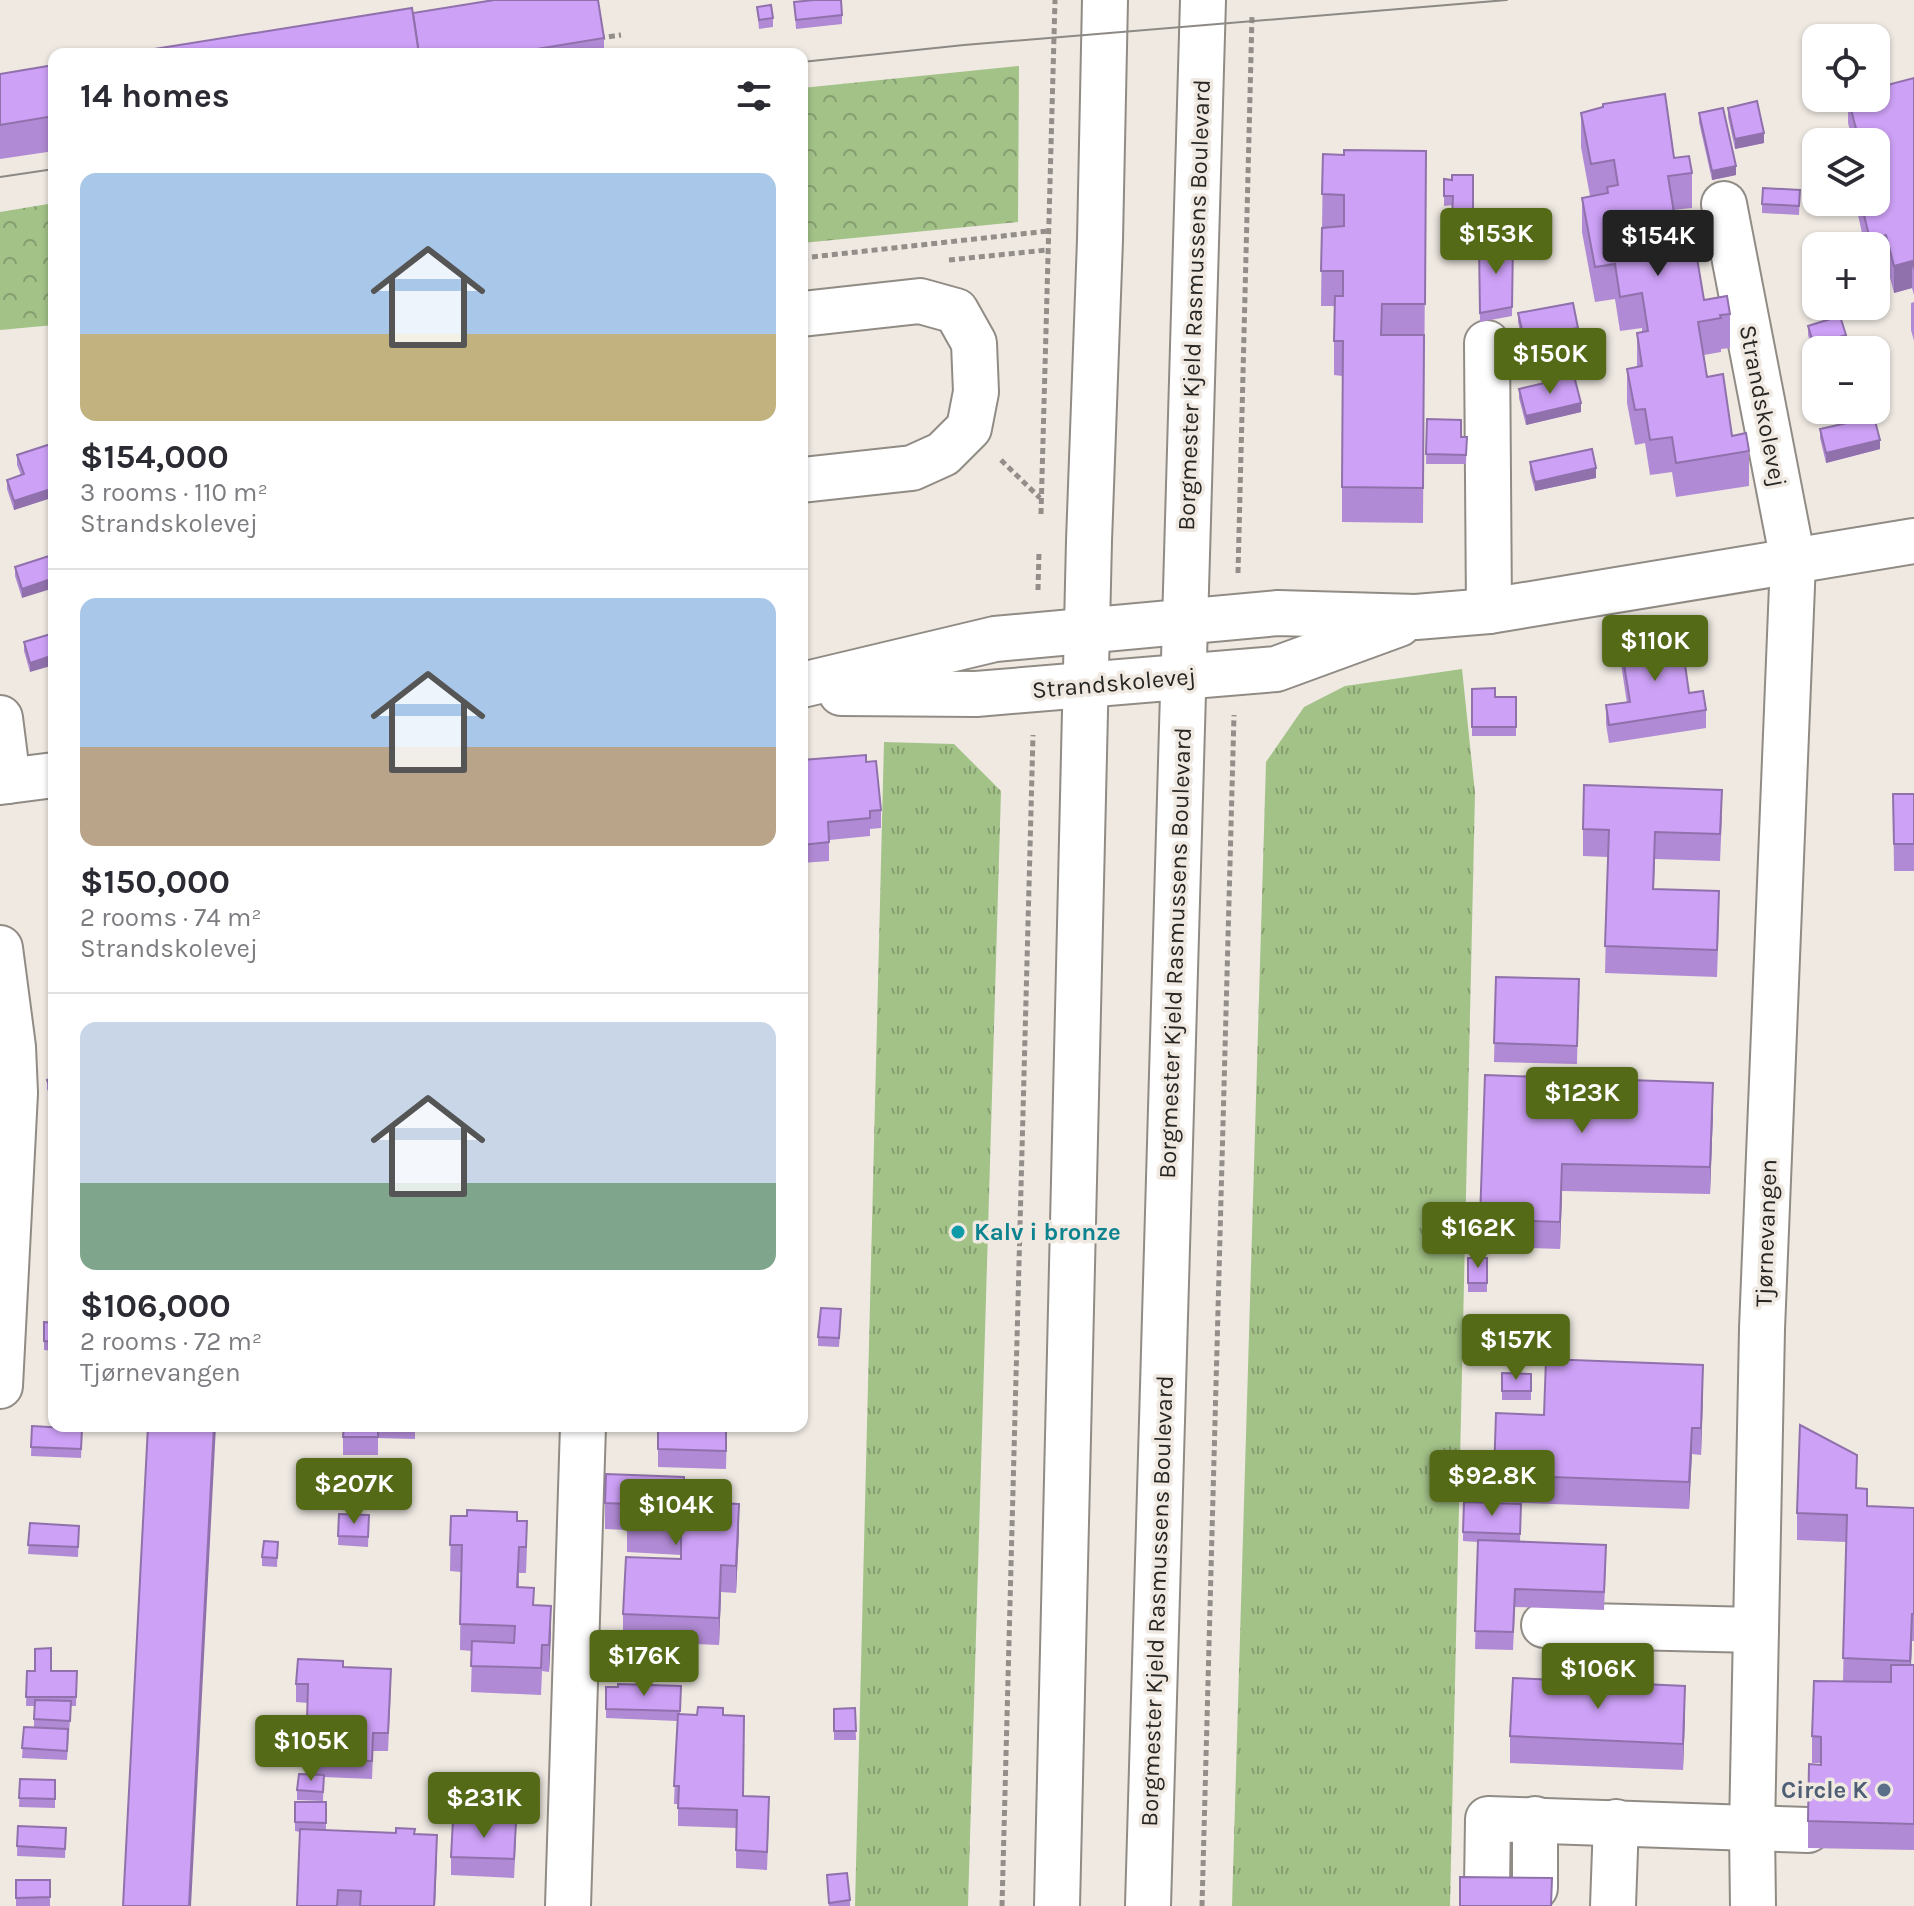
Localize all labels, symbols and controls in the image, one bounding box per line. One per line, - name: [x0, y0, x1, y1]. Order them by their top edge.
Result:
- map controls: [1802, 24, 1890, 424]
- button: locate: [1802, 24, 1890, 112]
- icon: filters: [732, 74, 776, 118]
- text: 14 homes: [80, 76, 230, 116]
- street label: Borgmester Kjeld Rasmussens Boulevard: [1172, 79, 1216, 531]
- button: layers: [1802, 128, 1890, 216]
- pin: $153K: [1440, 208, 1552, 276]
- pin: $154K: [1602, 210, 1714, 278]
- text: $153K: [1458, 218, 1534, 249]
- text: $154K: [1621, 220, 1695, 251]
- icon: home: [356, 225, 500, 369]
- button: +: [1802, 232, 1890, 320]
- street label: Strandskolevej: [1734, 323, 1792, 489]
- pin: $150K: [1494, 328, 1606, 396]
- button: −: [1802, 336, 1890, 424]
- text: $150K: [1512, 338, 1588, 369]
- text: $154,000: [80, 437, 229, 477]
- text: 3 rooms · 110 m²: [80, 477, 268, 508]
- text: Strandskolevej: [80, 508, 258, 539]
- pin: $110K: [1599, 615, 1711, 683]
- text: $110K: [1620, 625, 1690, 656]
- icon: home: [356, 650, 500, 794]
- street label: Strandskolevej: [1031, 662, 1197, 704]
- street label: Borgmester Kjeld Rasmussens Boulevard: [1153, 727, 1197, 1179]
- text: $150,000: [80, 862, 230, 902]
- text: 2 rooms · 74 m²: [80, 902, 262, 933]
- text: Strandskolevej: [80, 933, 258, 964]
- pin: $123K: [1526, 1067, 1638, 1135]
- icon: home: [356, 1074, 500, 1218]
- text: $123K: [1544, 1077, 1620, 1108]
- street label: Tjørnevangen: [1749, 1158, 1783, 1308]
- pin: $162K: [1422, 1202, 1534, 1270]
- text: $162K: [1440, 1212, 1516, 1243]
- place label: Kalv i bronze: [974, 1218, 1121, 1246]
- marker: Kalv i bronze: [949, 1223, 967, 1241]
- text: $106,000: [80, 1286, 231, 1326]
- pin: $157K: [1460, 1314, 1572, 1382]
- text: $157K: [1480, 1324, 1552, 1355]
- text: 2 rooms · 72 m²: [80, 1326, 262, 1357]
- text: Tjørnevangen: [80, 1357, 241, 1388]
- street label: Borgmester Kjeld Rasmussens Boulevard: [1135, 1375, 1179, 1827]
- pin: $92.8K: [1427, 1450, 1557, 1518]
- pin: $207K: [298, 1458, 410, 1526]
- text: $92.8K: [1448, 1460, 1536, 1491]
- text: $207K: [314, 1468, 394, 1499]
- pin: $104K: [620, 1479, 732, 1547]
- text: $104K: [638, 1489, 714, 1520]
- pin: $176K: [588, 1630, 700, 1698]
- text: $176K: [608, 1640, 680, 1671]
- pin: $106K: [1542, 1643, 1654, 1711]
- text: $106K: [1560, 1653, 1636, 1684]
- pin: $105K: [255, 1715, 367, 1783]
- text: $105K: [273, 1725, 349, 1756]
- pin: $231K: [428, 1772, 540, 1840]
- place label: Circle K: [1781, 1776, 1868, 1804]
- marker: Circle K: [1875, 1781, 1893, 1799]
- text: $231K: [446, 1782, 522, 1813]

